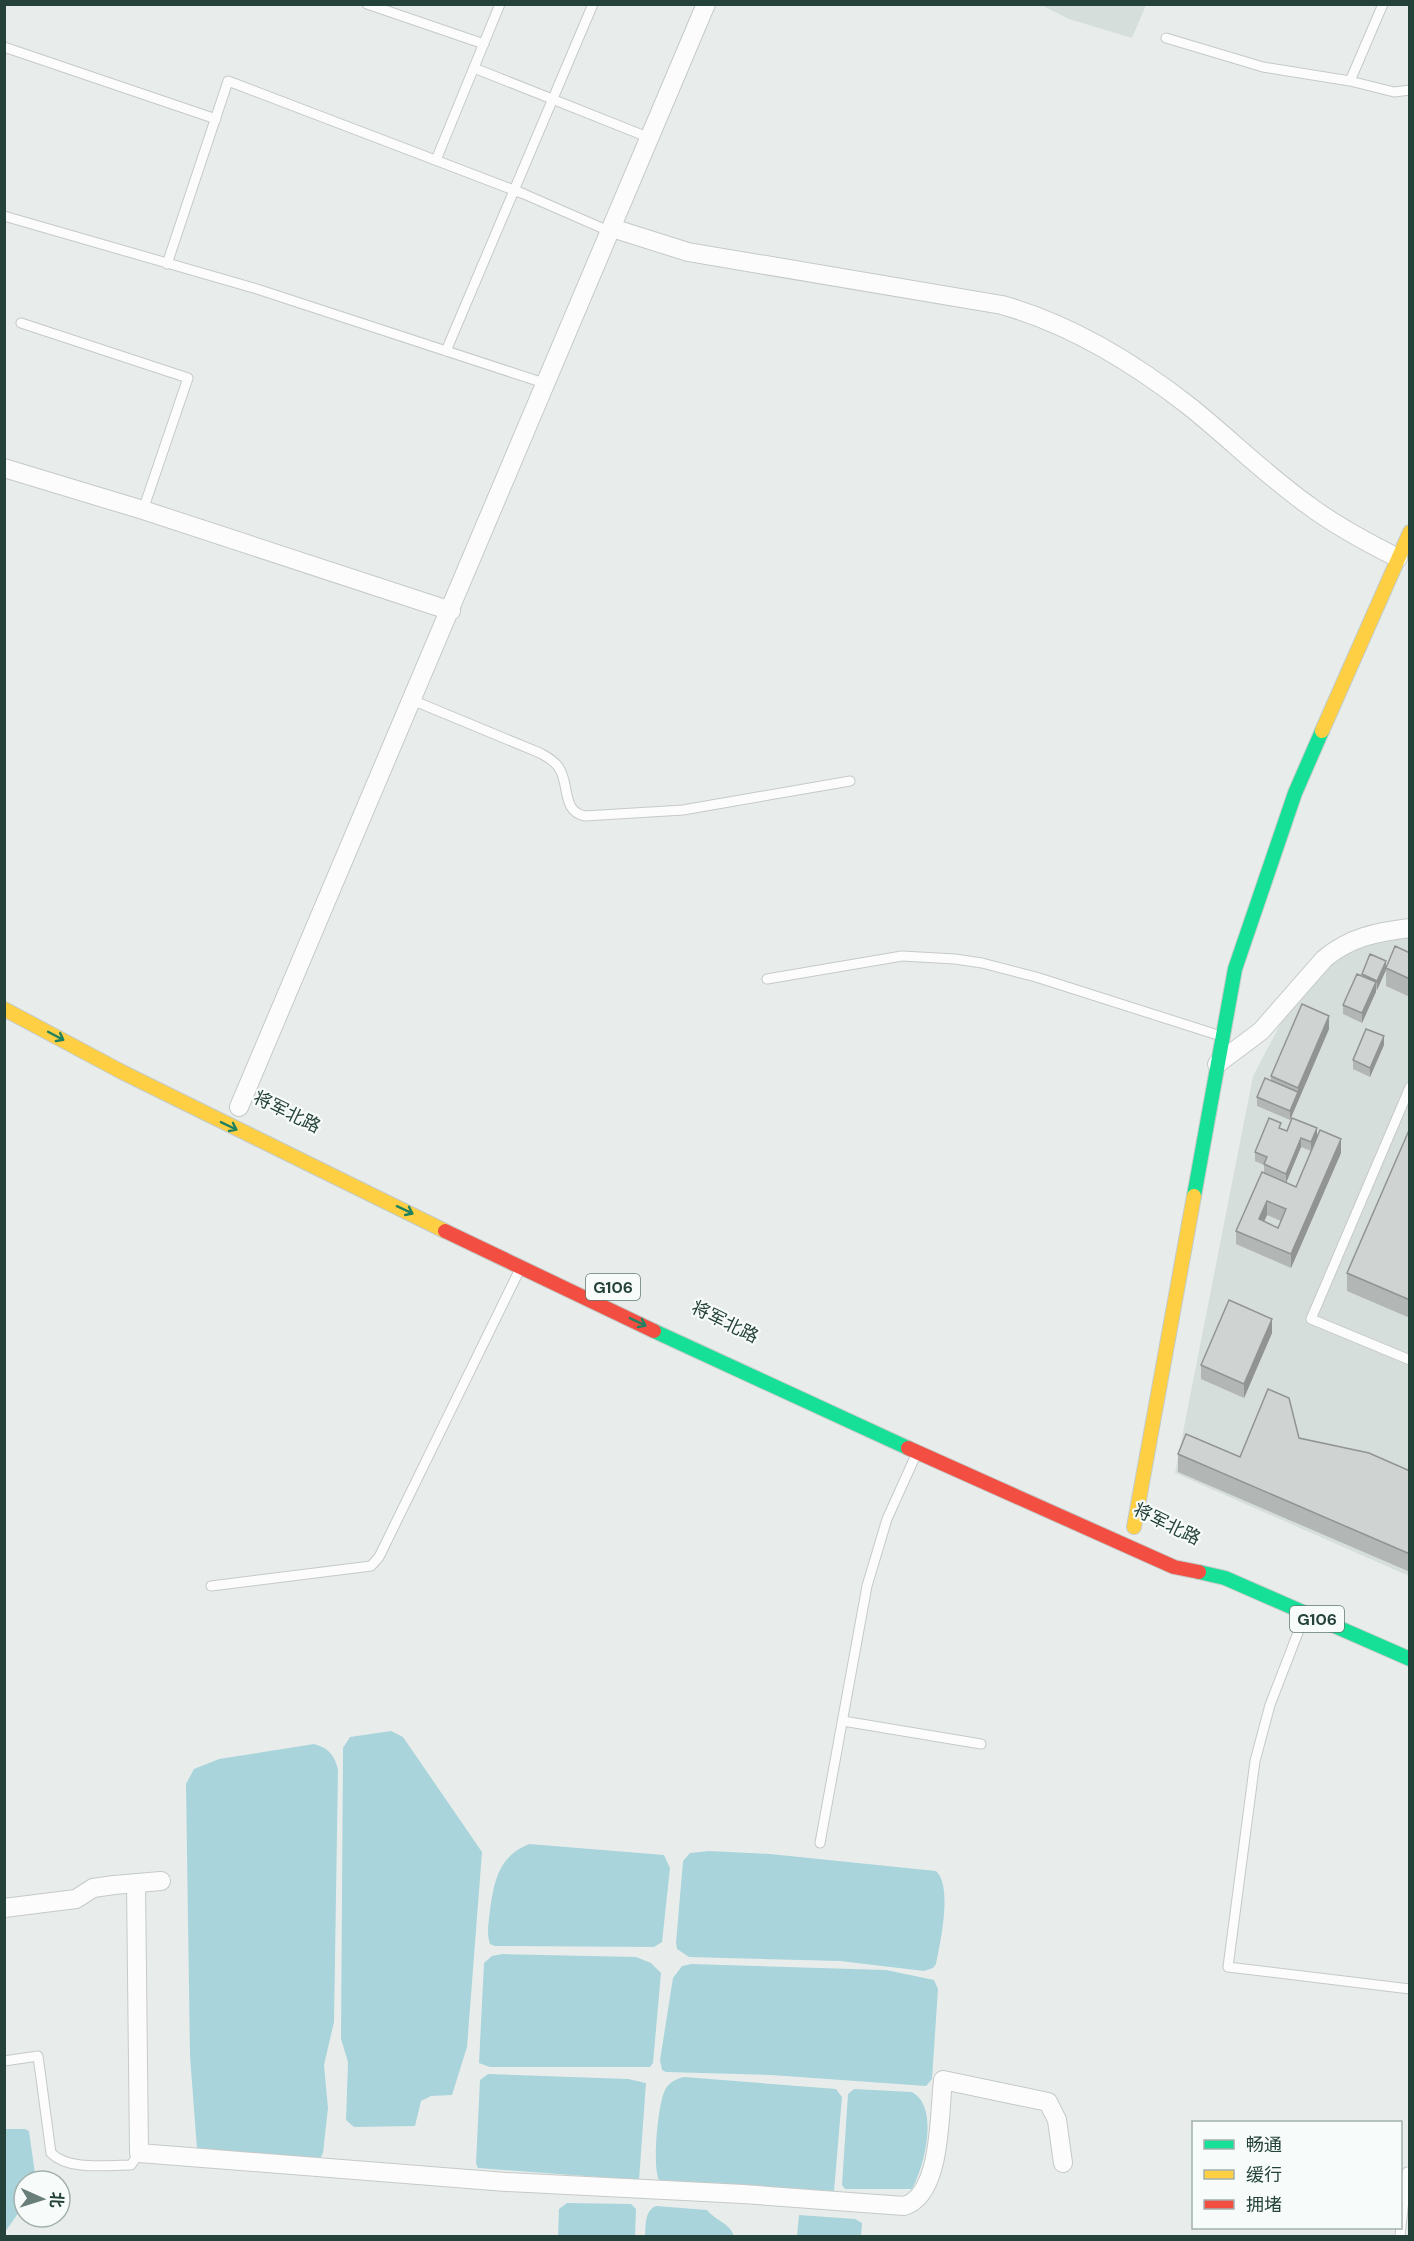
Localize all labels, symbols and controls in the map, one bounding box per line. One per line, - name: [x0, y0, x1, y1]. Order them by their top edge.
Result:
- one-way arrow: [47, 1030, 64, 1042]
- street label: 将军北路: [249, 1085, 325, 1139]
- one-way arrow: [220, 1120, 238, 1132]
- one-way arrow: [396, 1205, 414, 1217]
- road number: G106: [586, 1274, 640, 1300]
- street label: 将军北路: [687, 1295, 763, 1349]
- one-way arrow: [628, 1317, 646, 1328]
- street label: 将军北路: [1129, 1497, 1205, 1551]
- road number: G106: [1290, 1606, 1344, 1632]
- legend: [1192, 2121, 1402, 2229]
- text: 畅通: [1246, 2133, 1282, 2157]
- text: 缓行: [1246, 2163, 1282, 2187]
- north arrow: [12, 2169, 72, 2229]
- text: 北: [46, 2191, 67, 2208]
- text: 拥堵: [1246, 2193, 1282, 2217]

